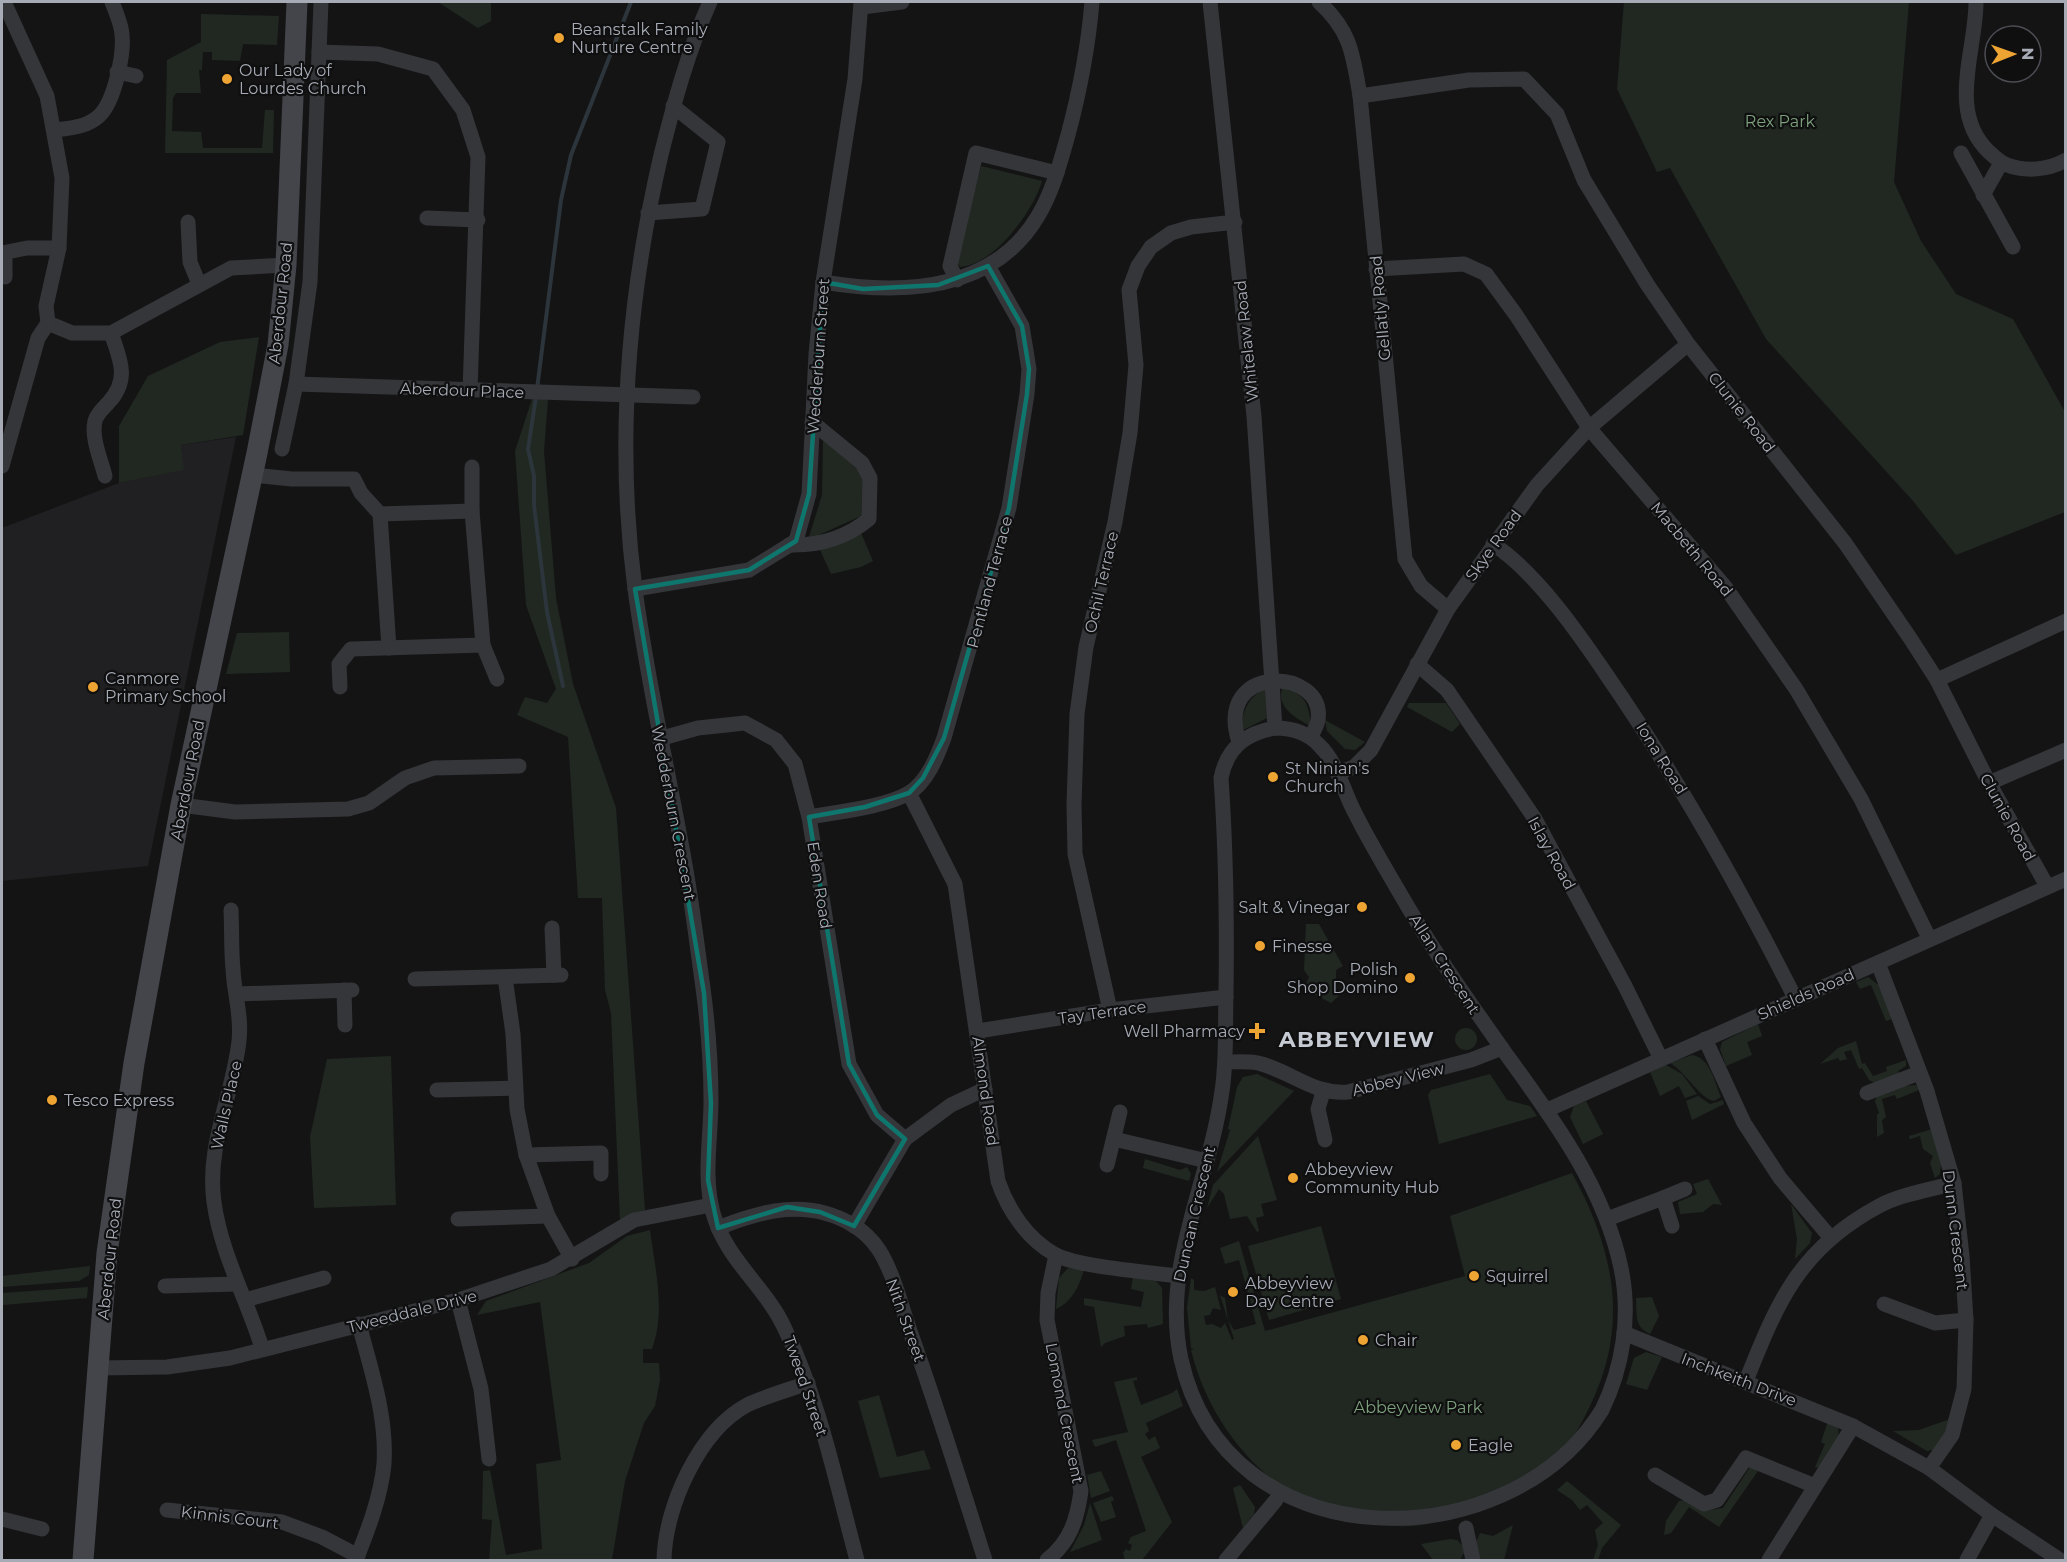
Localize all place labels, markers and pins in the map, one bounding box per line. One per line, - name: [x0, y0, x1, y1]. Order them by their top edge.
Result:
- place label: Beanstalk Family Nurture Centre: [571, 20, 708, 57]
- marker: Beanstalk Family Nurture Centre: [552, 31, 566, 45]
- place label: Our Lady of Lourdes Church: [239, 61, 367, 98]
- marker: Our Lady of Lourdes Church: [220, 72, 234, 86]
- place label: Canmore Primary School: [105, 669, 226, 706]
- marker: Canmore Primary School: [86, 680, 100, 694]
- place label: St Ninian's Church: [1285, 759, 1369, 796]
- marker: St Ninian's Church: [1266, 770, 1280, 784]
- place label: Salt & Vinegar: [1238, 898, 1350, 917]
- marker: Salt & Vinegar: [1355, 900, 1369, 914]
- place label: Finesse: [1272, 937, 1332, 956]
- marker: Finesse: [1253, 939, 1267, 953]
- place label: Polish Shop Domino: [1287, 960, 1398, 997]
- marker: Polish Shop Domino: [1403, 971, 1417, 985]
- place label: Well Pharmacy: [1124, 1022, 1245, 1041]
- marker: Well Pharmacy: [1250, 1024, 1264, 1038]
- place label: Tesco Express: [64, 1091, 174, 1110]
- marker: Tesco Express: [45, 1093, 59, 1107]
- place label: Abbeyview Community Hub: [1305, 1160, 1439, 1197]
- marker: Abbeyview Community Hub: [1286, 1171, 1300, 1185]
- place label: Squirrel: [1486, 1267, 1548, 1286]
- marker: Squirrel: [1467, 1269, 1481, 1283]
- place label: Abbeyview Day Centre: [1245, 1274, 1334, 1311]
- marker: Abbeyview Day Centre: [1226, 1285, 1240, 1299]
- place label: Chair: [1375, 1331, 1417, 1350]
- marker: Chair: [1356, 1333, 1370, 1347]
- place label: Eagle: [1468, 1436, 1513, 1455]
- marker: Eagle: [1449, 1438, 1463, 1452]

